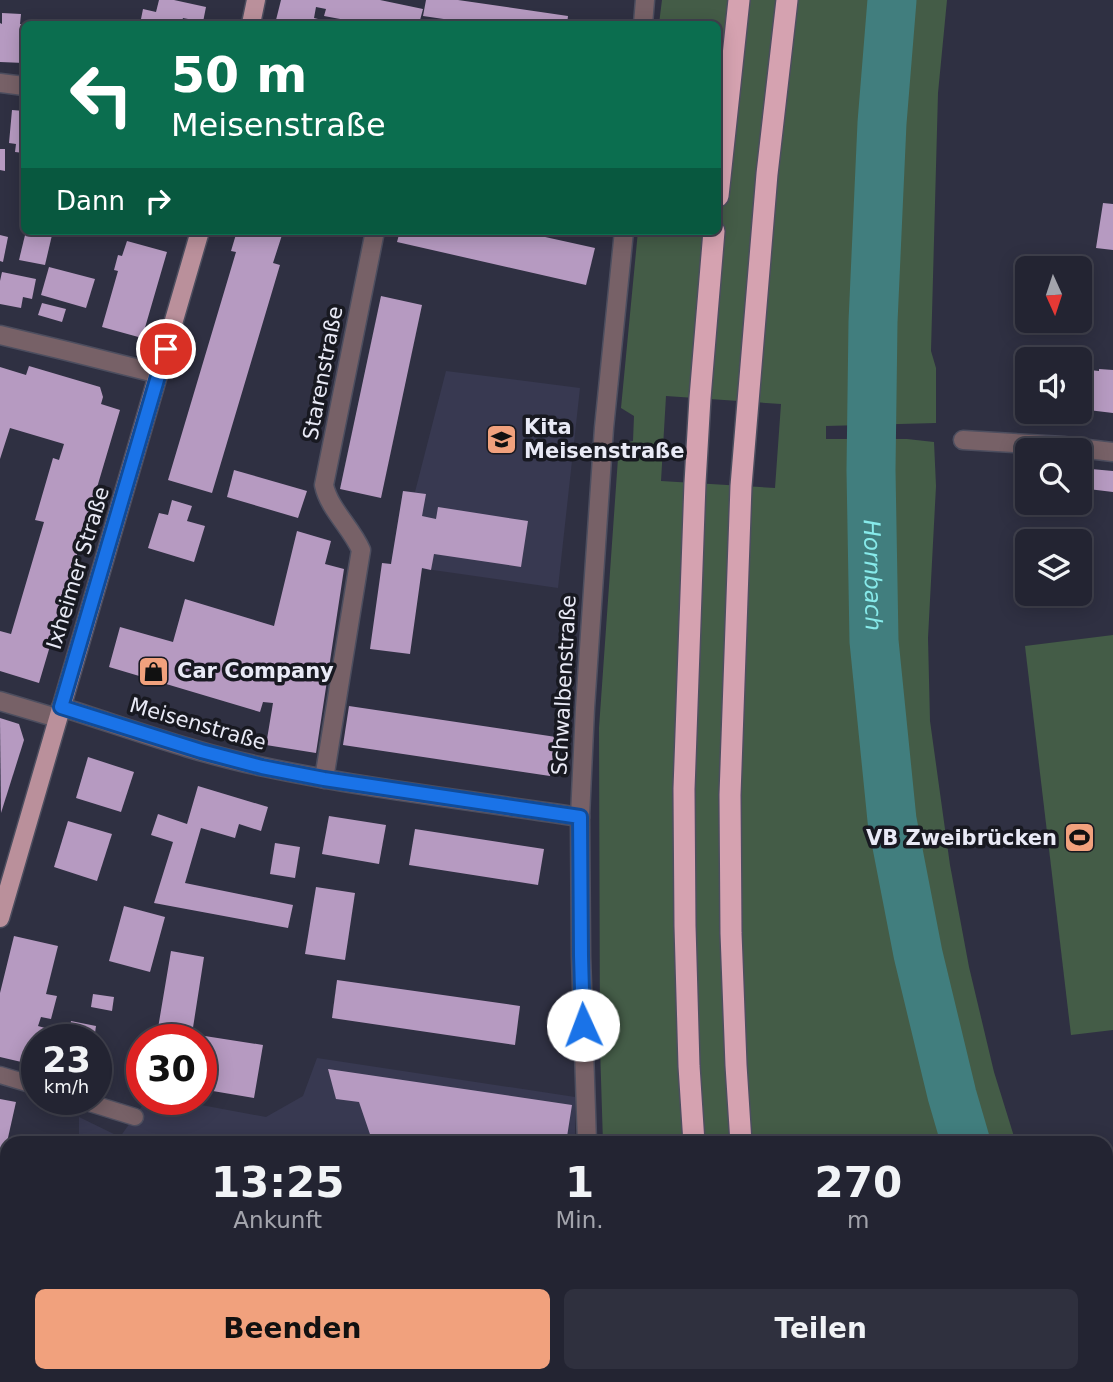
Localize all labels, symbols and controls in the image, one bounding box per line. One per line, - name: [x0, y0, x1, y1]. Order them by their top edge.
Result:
- text: 50 m: [171, 47, 307, 104]
- icon: left: [56, 49, 147, 140]
- text: Meisenstraße: [171, 106, 386, 144]
- icon: right: [139, 182, 177, 220]
- text: Dann: [56, 186, 125, 216]
- north arrow: [1015, 256, 1092, 332]
- map controls: [1015, 256, 1092, 606]
- street label: Starenstraße: [298, 304, 348, 442]
- pin: [136, 319, 196, 379]
- icon: arrive: [147, 330, 185, 368]
- button: sound: [1015, 347, 1092, 424]
- place label: Kita Meisenstraße: [524, 415, 684, 463]
- school or university icon: Kita Meisenstraße: [484, 422, 518, 456]
- button: search: [1015, 438, 1092, 515]
- street label: Ixheimer Straße: [42, 484, 114, 652]
- water label: Hornbach: [859, 519, 887, 631]
- button: layers: [1015, 529, 1092, 606]
- street label: Schwalbenstraße: [547, 594, 581, 776]
- shop icon: Car Company: [137, 654, 171, 688]
- place label: Car Company: [177, 659, 334, 683]
- street label: Meisenstraße: [127, 693, 269, 755]
- sports icon: VB Zweibrücken: [1063, 821, 1097, 855]
- place label: VB Zweibrücken: [866, 826, 1057, 850]
- position arrow: [546, 988, 620, 1062]
- speed limit sign: 30: [126, 1024, 217, 1115]
- text: 23: [42, 1040, 91, 1080]
- text: km/h: [44, 1076, 89, 1097]
- text: 13:25: [211, 1158, 345, 1207]
- text: 1: [565, 1158, 594, 1207]
- text: 270: [814, 1158, 902, 1207]
- text: Ankunft: [233, 1207, 322, 1233]
- text: Min.: [555, 1207, 604, 1233]
- text: m: [847, 1207, 869, 1233]
- button: Beenden: [35, 1289, 550, 1369]
- button: Teilen: [564, 1289, 1078, 1369]

